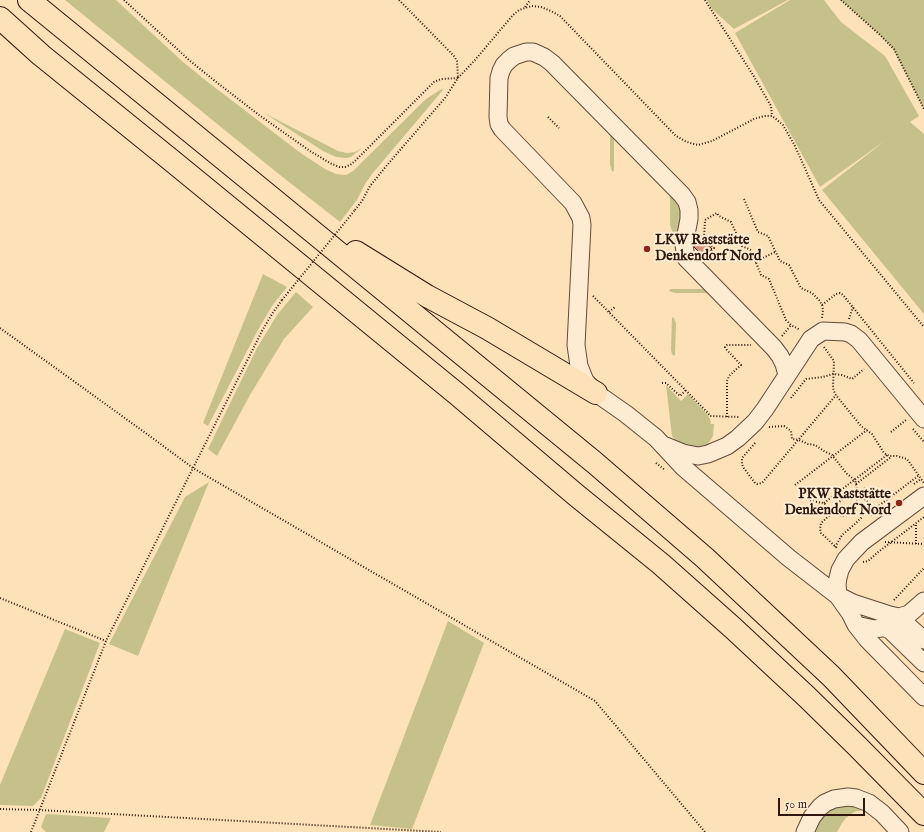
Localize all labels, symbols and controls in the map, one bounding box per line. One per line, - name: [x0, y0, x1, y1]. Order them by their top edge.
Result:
- place label: LKW Raststätte Denkendorf Nord: [655, 233, 761, 266]
- marker: LKW Raststätte Denkendorf Nord: [642, 244, 652, 254]
- place label: PKW Raststätte Denkendorf Nord: [785, 487, 891, 520]
- marker: PKW Raststätte Denkendorf Nord: [894, 498, 904, 508]
- scale bar: [780, 790, 867, 816]
- text: 50 m: [785, 797, 807, 812]

